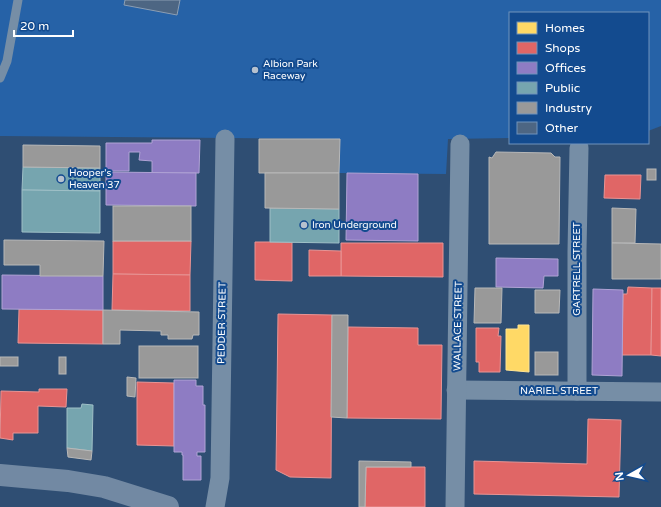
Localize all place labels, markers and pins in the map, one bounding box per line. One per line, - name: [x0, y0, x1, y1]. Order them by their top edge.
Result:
- place label: Albion Park Raceway: [263, 58, 318, 82]
- marker: Albion Park Raceway: [250, 65, 260, 75]
- place label: Hooper's Heaven 37: [69, 167, 120, 191]
- marker: Hooper's Heaven 37: [56, 174, 66, 184]
- place label: Iron Underground: [312, 219, 397, 231]
- marker: Iron Underground: [299, 220, 309, 230]

